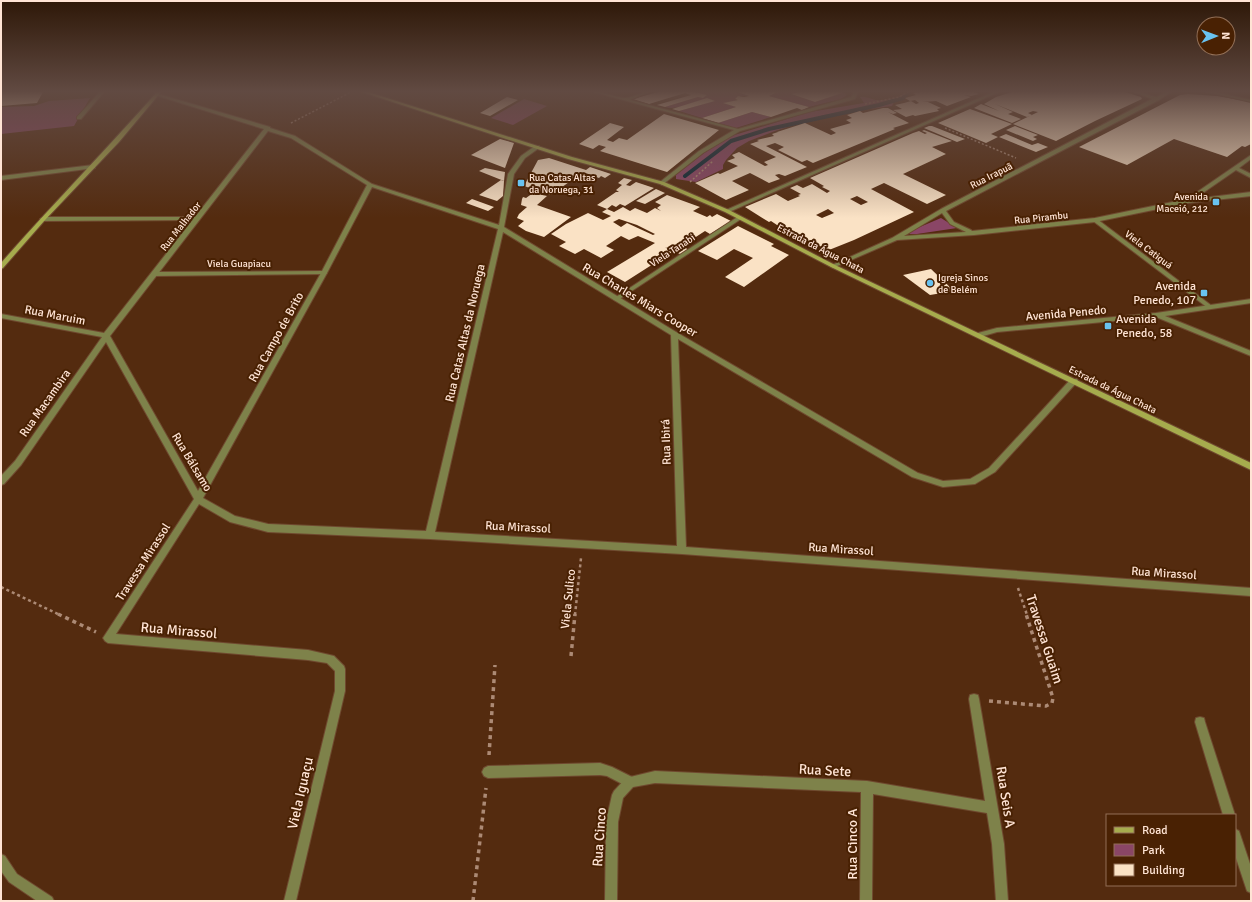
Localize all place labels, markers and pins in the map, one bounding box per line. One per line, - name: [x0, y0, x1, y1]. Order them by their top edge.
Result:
- place label: Rua Catas Altas da Noruega, 31: [529, 172, 596, 196]
- marker: Rua Catas Altas da Noruega, 31: [516, 178, 526, 188]
- place label: Avenida Maceió, 212: [1156, 191, 1208, 215]
- marker: Avenida Maceió, 212: [1211, 197, 1221, 207]
- place label: Igreja Sinos de Belém: [938, 272, 989, 296]
- marker: Igreja Sinos de Belém: [925, 278, 935, 288]
- place label: Avenida Penedo, 107: [1133, 279, 1196, 308]
- marker: Avenida Penedo, 107: [1199, 288, 1209, 298]
- place label: Avenida Penedo, 58: [1116, 312, 1172, 341]
- marker: Avenida Penedo, 58: [1103, 321, 1113, 331]

